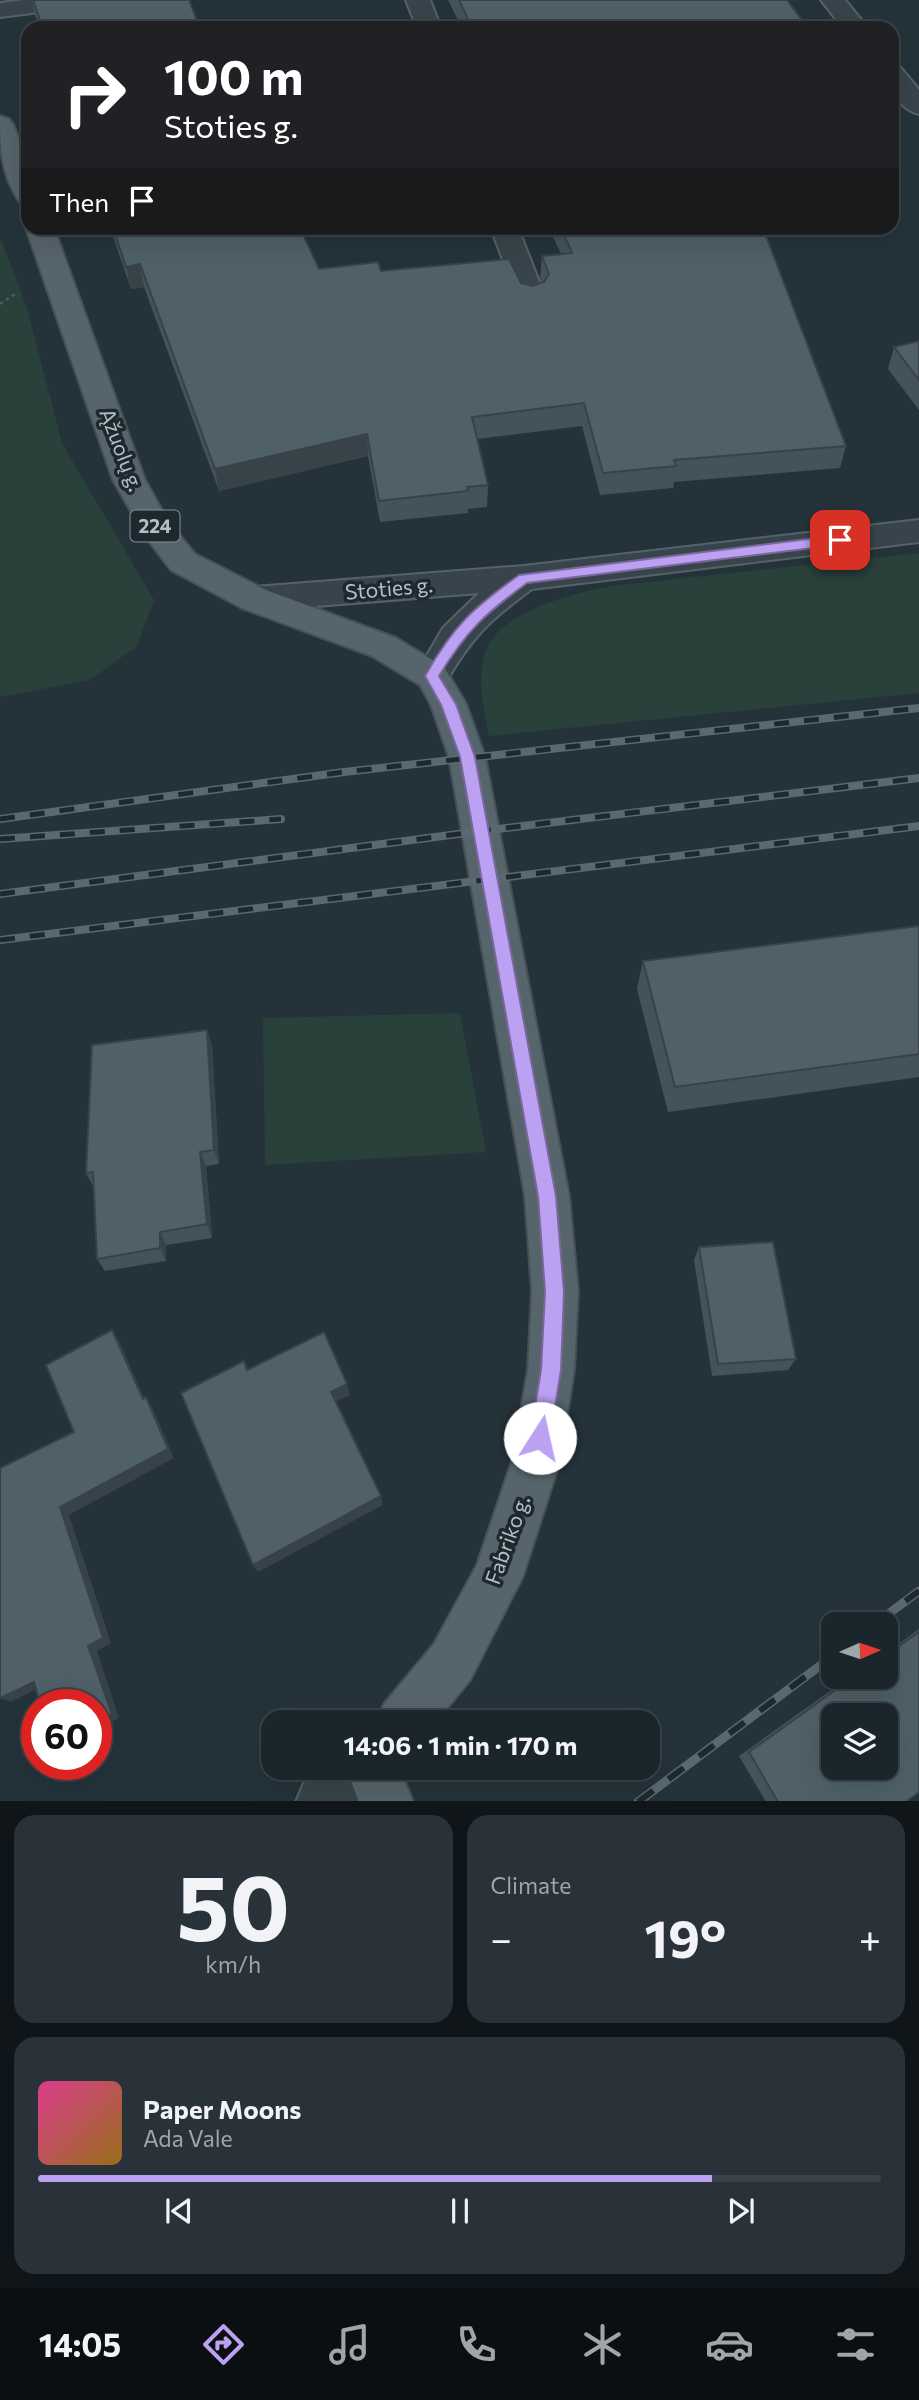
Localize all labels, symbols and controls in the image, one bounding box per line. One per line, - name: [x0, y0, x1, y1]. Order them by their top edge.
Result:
- text: 100 m: [164, 45, 303, 105]
- icon: right: [49, 49, 140, 140]
- text: Stoties g.: [164, 105, 298, 145]
- icon: arrive: [123, 182, 161, 220]
- text: Then: [49, 186, 109, 217]
- street label: Ąžuolų g.: [95, 405, 150, 494]
- road number: 224: [130, 510, 180, 541]
- pin: [810, 510, 870, 570]
- icon: arrive: [821, 521, 859, 559]
- street label: Stoties g.: [344, 571, 434, 604]
- position arrow: [503, 1401, 577, 1475]
- street label: Fabriko g.: [479, 1492, 534, 1587]
- north arrow: [821, 1612, 898, 1689]
- map controls: [821, 1612, 898, 1780]
- speed limit sign: 60: [21, 1689, 112, 1780]
- button: layers: [821, 1703, 898, 1780]
- text: 14:06 · 1 min · 170 m: [343, 1729, 578, 1760]
- text: 50: [176, 1848, 290, 1960]
- text: Climate: [491, 1871, 572, 1899]
- text: 19°: [645, 1905, 726, 1969]
- text: −: [491, 1914, 512, 1961]
- text: +: [859, 1914, 881, 1961]
- text: km/h: [205, 1950, 261, 1978]
- text: Paper Moons: [143, 2093, 301, 2124]
- text: Ada Vale: [143, 2124, 233, 2152]
- icon: previous: [160, 2192, 198, 2230]
- icon: pause: [441, 2192, 479, 2230]
- icon: next: [722, 2192, 760, 2230]
- icon: directions: [199, 2320, 248, 2369]
- icon: music: [325, 2320, 374, 2369]
- icon: phone: [452, 2320, 501, 2369]
- icon: climate: [578, 2320, 627, 2369]
- icon: car: [705, 2320, 754, 2369]
- icon: filters: [831, 2320, 880, 2369]
- text: 14:05: [39, 2324, 121, 2364]

